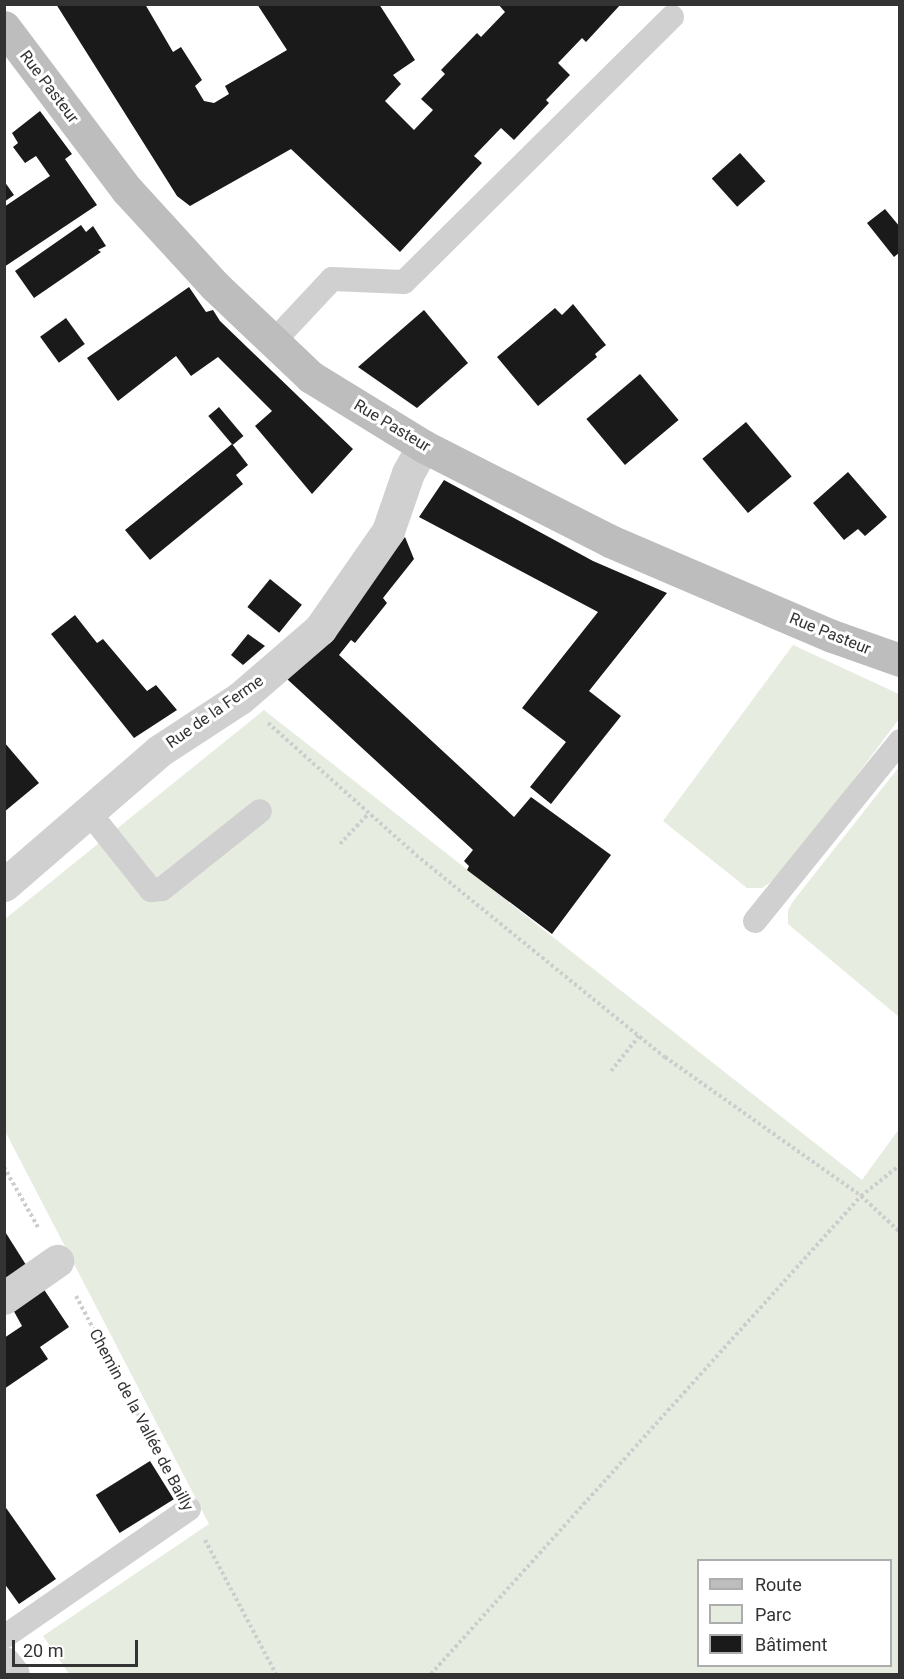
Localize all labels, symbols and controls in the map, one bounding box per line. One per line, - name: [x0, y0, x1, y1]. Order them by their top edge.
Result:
- street label: Rue Pasteur: [15, 47, 83, 127]
- street label: Rue Pasteur: [350, 396, 434, 456]
- street label: Rue Pasteur: [787, 609, 873, 659]
- street label: Rue de la Ferme: [163, 671, 267, 753]
- street label: Chemin de la Vallée de Bailly: [85, 1326, 197, 1514]
- legend: [697, 1559, 892, 1667]
- text: Route: [755, 1574, 802, 1595]
- text: Parc: [755, 1604, 791, 1625]
- scale bar: [15, 1628, 141, 1666]
- text: Bâtiment: [755, 1634, 827, 1655]
- text: 20 m: [23, 1640, 63, 1661]

